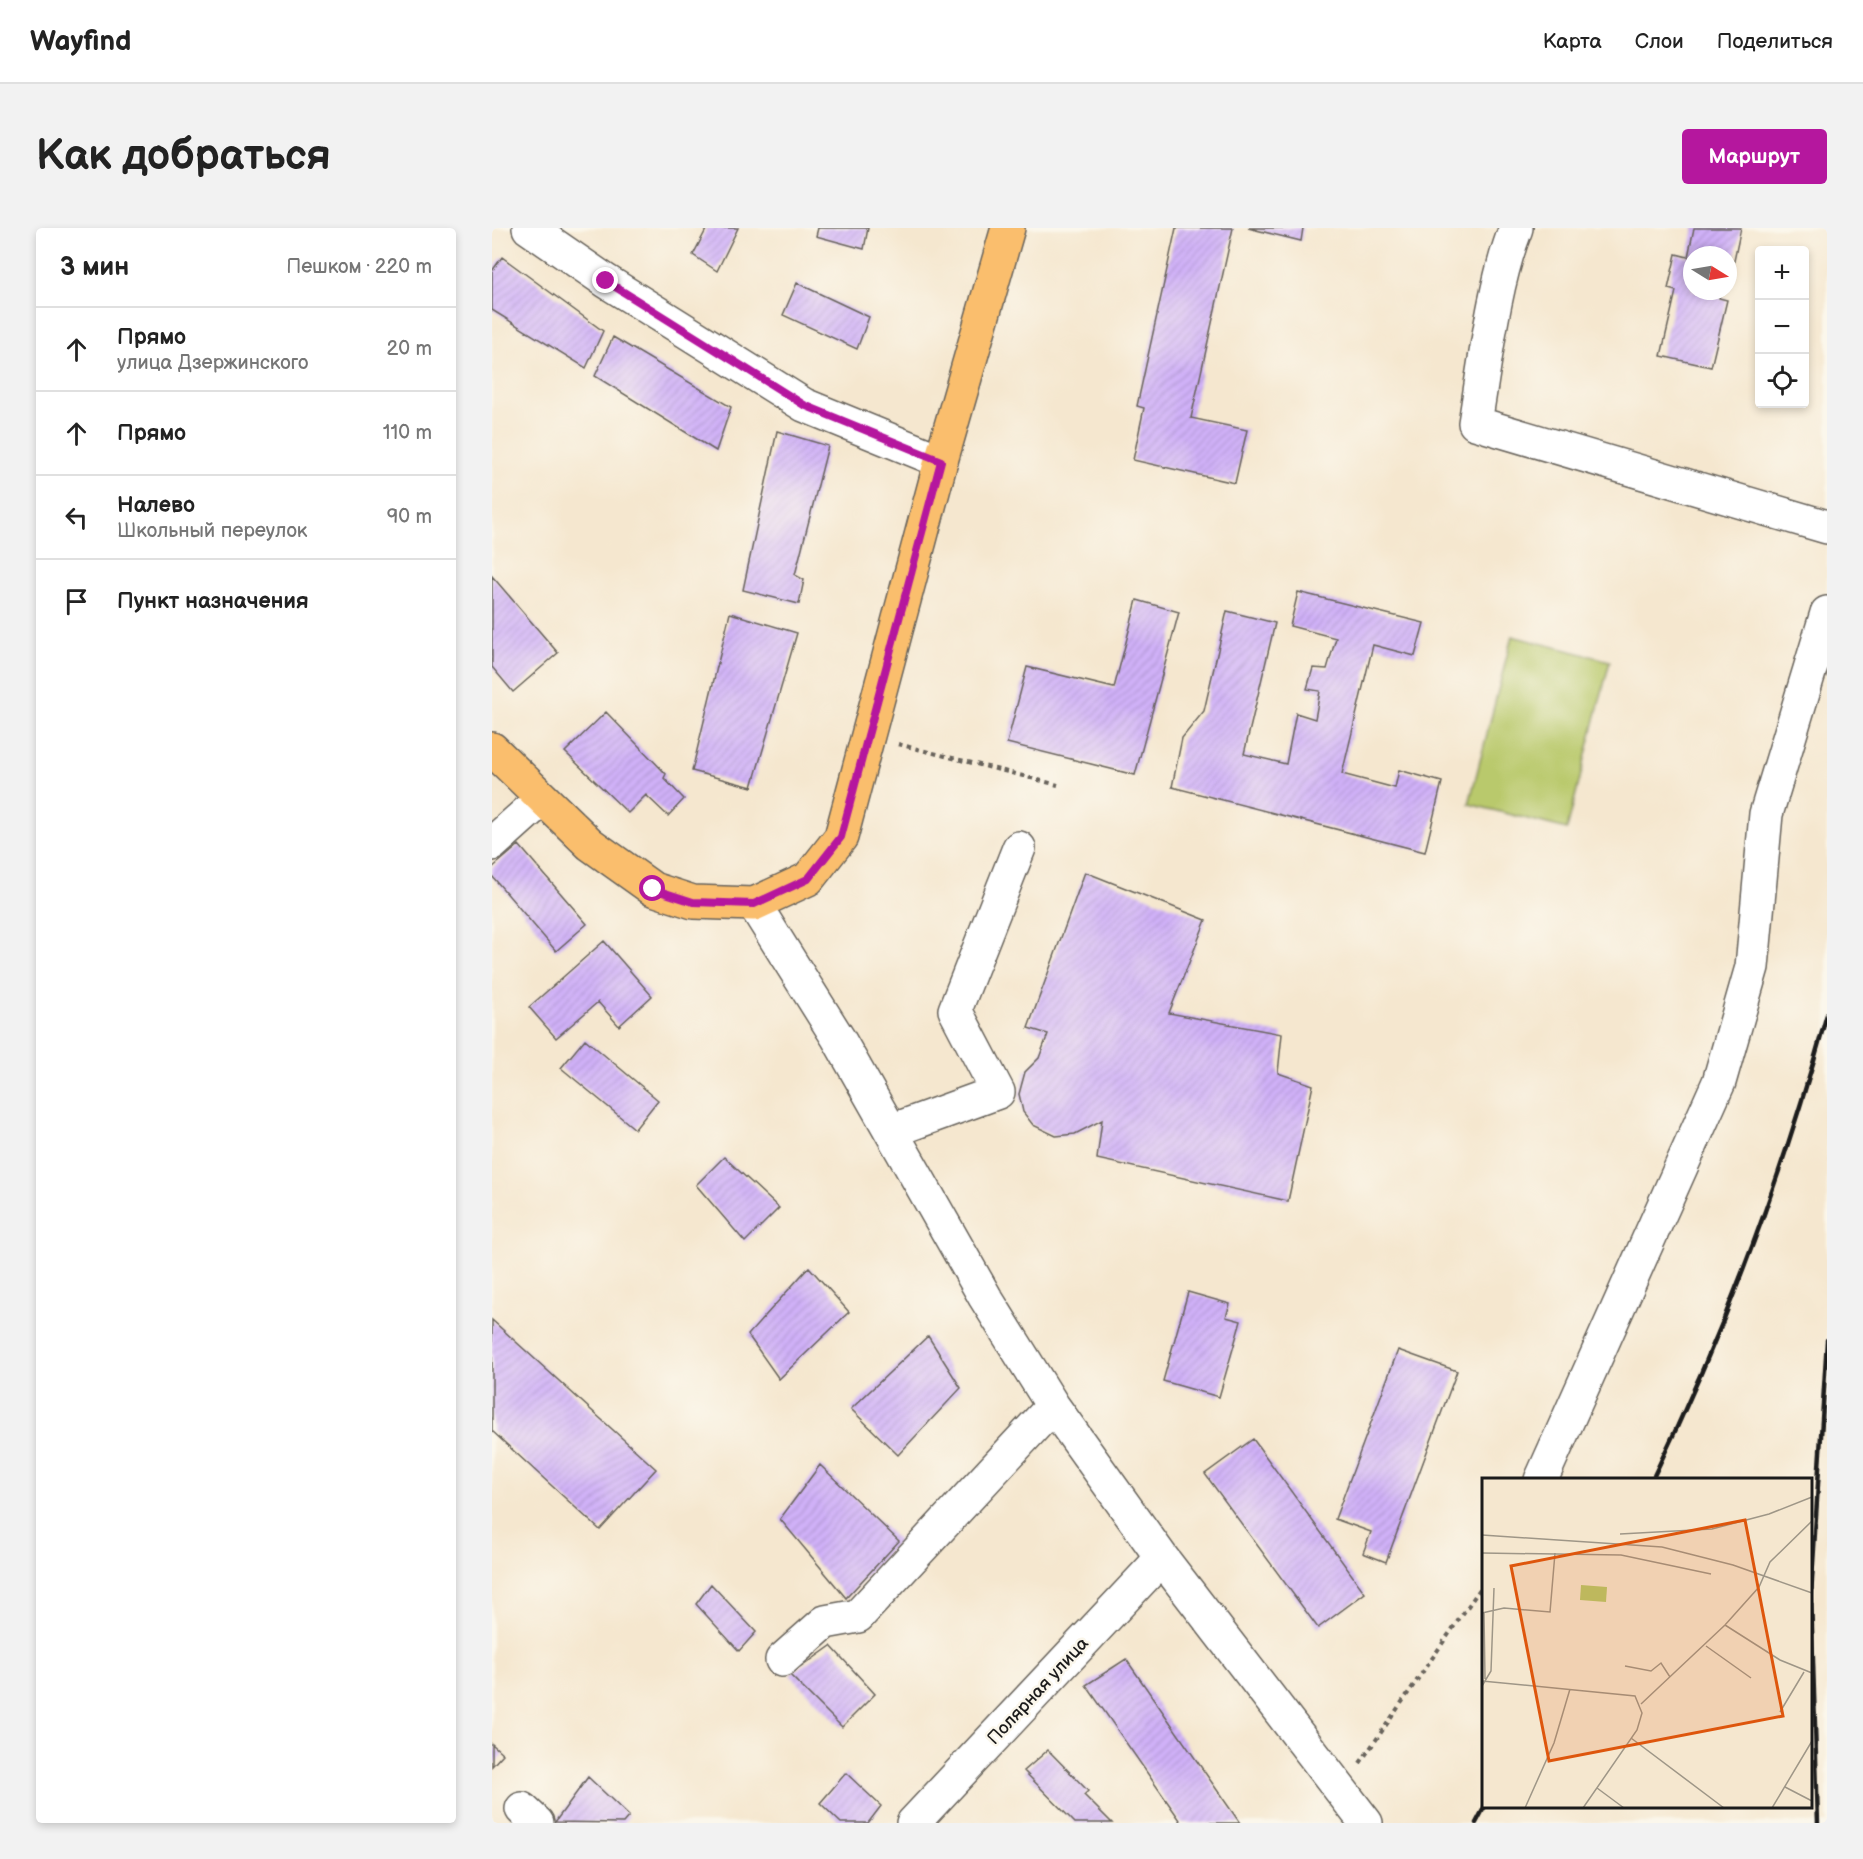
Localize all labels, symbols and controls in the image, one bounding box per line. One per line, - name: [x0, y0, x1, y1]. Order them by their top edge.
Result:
- text: Wayfind: [30, 25, 131, 58]
- text: Карта: [1543, 29, 1602, 54]
- text: Слои: [1635, 29, 1684, 54]
- text: Поделиться: [1717, 29, 1833, 54]
- button: Маршрут: [1682, 129, 1827, 184]
- text: Как добраться: [36, 131, 331, 182]
- north arrow: [1683, 246, 1737, 300]
- map controls: [1755, 246, 1809, 408]
- button: +: [1755, 246, 1809, 300]
- text: 3 мин: [60, 252, 129, 283]
- text: Пешком · 220 m: [286, 255, 432, 279]
- route end: [592, 267, 618, 293]
- button: −: [1755, 300, 1809, 354]
- text: Прямо: [117, 324, 186, 351]
- icon: ahead: [60, 333, 93, 366]
- text: 20 m: [387, 337, 432, 361]
- text: улица Дзержинского: [117, 351, 308, 375]
- button: locate: [1755, 354, 1809, 408]
- icon: ahead: [60, 417, 93, 450]
- text: Прямо: [117, 420, 186, 447]
- text: 110 m: [383, 421, 432, 445]
- text: Налево: [117, 492, 195, 519]
- icon: left: [60, 501, 93, 534]
- text: 90 m: [387, 505, 432, 529]
- text: Школьный переулок: [117, 519, 307, 543]
- icon: arrive: [60, 585, 93, 618]
- text: Пункт назначения: [117, 588, 309, 615]
- route start: [639, 875, 665, 901]
- inset map: [1482, 1478, 1812, 1808]
- street label: Полярная улица: [983, 1633, 1093, 1749]

